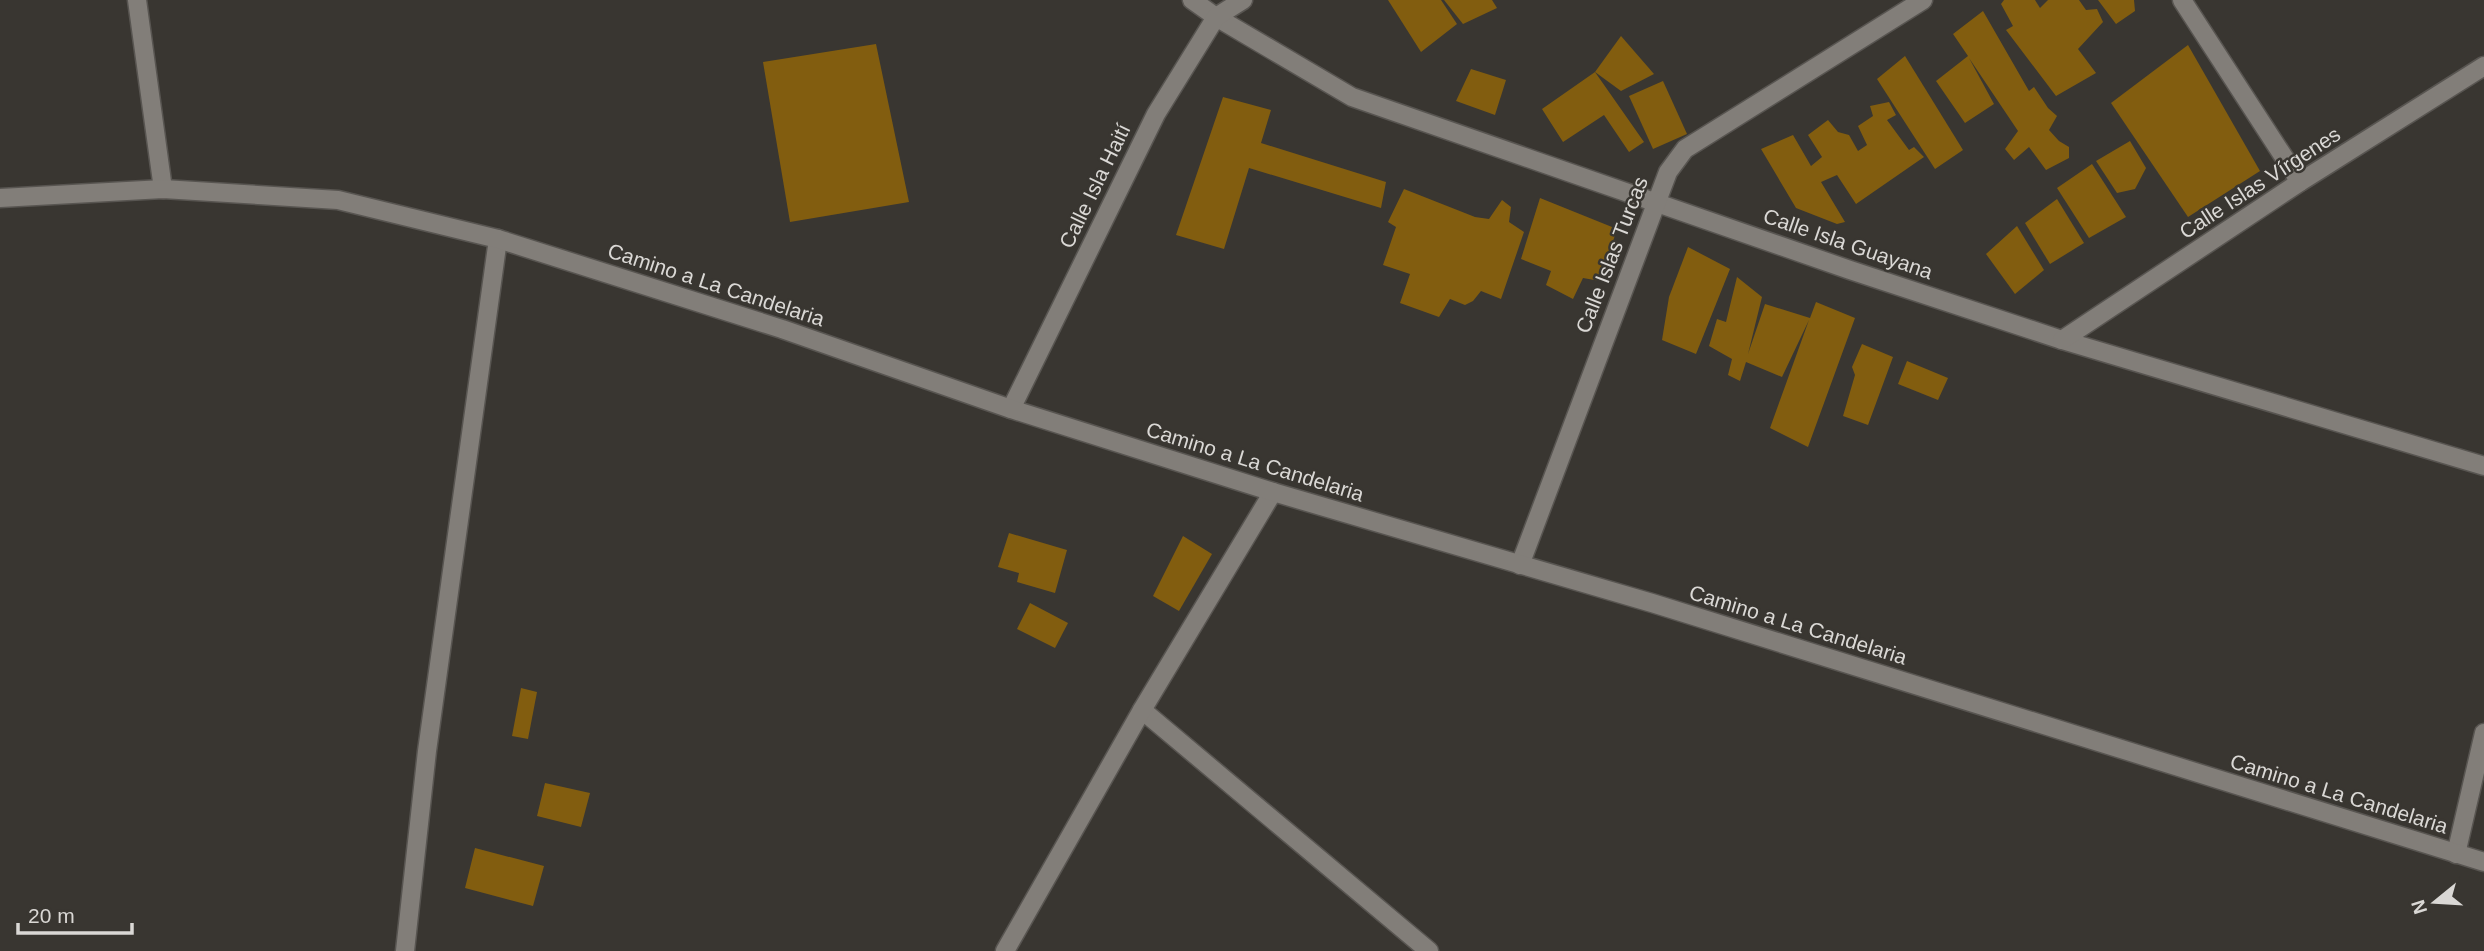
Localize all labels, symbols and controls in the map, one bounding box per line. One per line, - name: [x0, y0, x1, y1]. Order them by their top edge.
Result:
- street label: Calle Isla Haití: [1055, 120, 1135, 252]
- street label: Calle Islas Vírgenes: [2175, 122, 2344, 243]
- street label: Calle Islas Turcas: [1571, 173, 1652, 336]
- street label: Calle Isla Guayana: [1761, 204, 1936, 283]
- street label: Camino a La Candelaria: [605, 239, 828, 331]
- street label: Camino a La Candelaria: [1143, 417, 1367, 506]
- street label: Camino a La Candelaria: [1686, 580, 1910, 669]
- street label: Camino a La Candelaria: [2227, 749, 2451, 838]
- north arrow: [2400, 867, 2470, 937]
- scale bar: [18, 892, 131, 936]
- text: N: [2407, 897, 2431, 917]
- text: 20 m: [28, 904, 75, 927]

